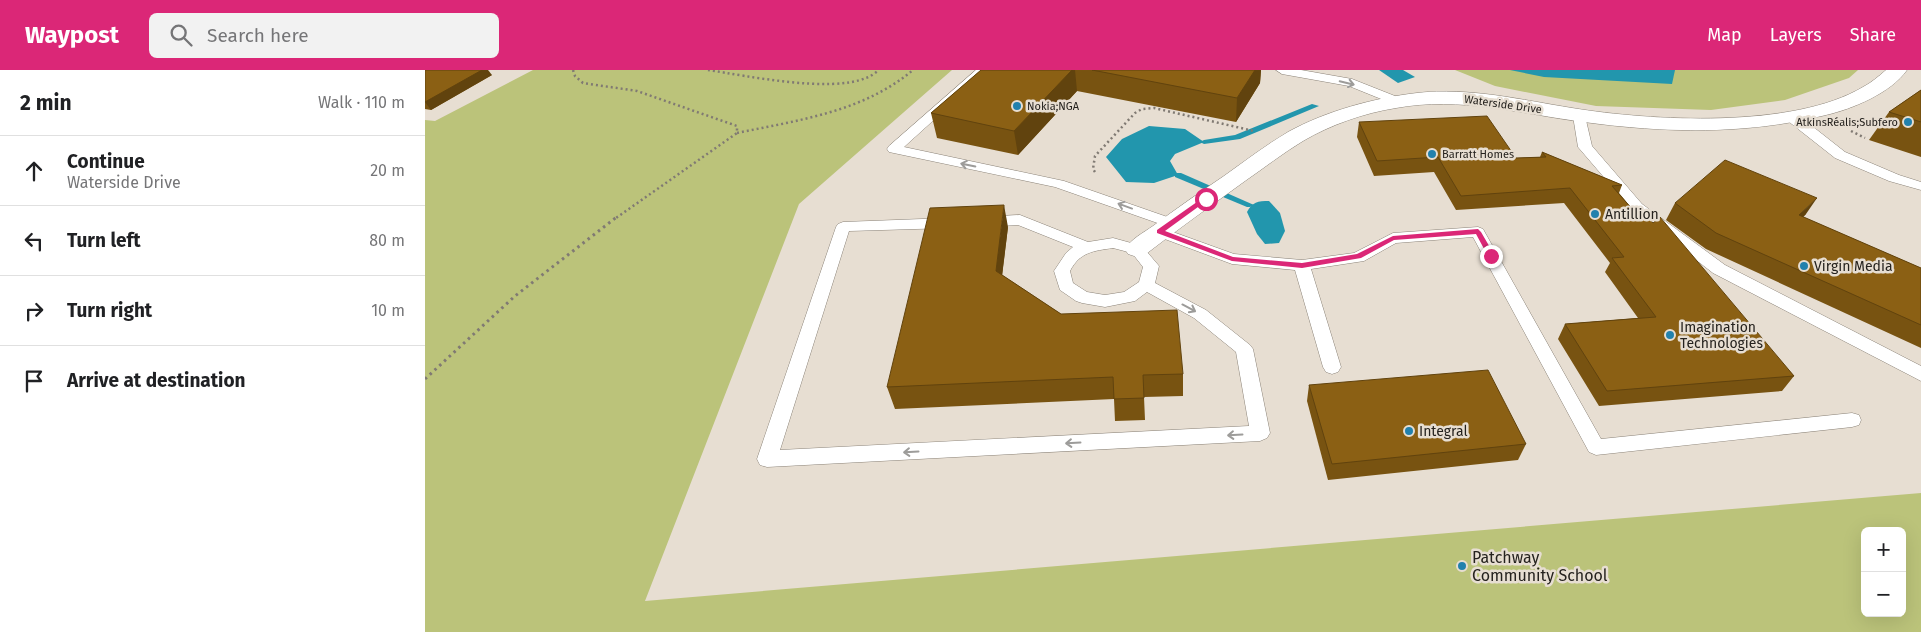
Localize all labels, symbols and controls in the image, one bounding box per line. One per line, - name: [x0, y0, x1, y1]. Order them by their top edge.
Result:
- search box: [149, 13, 499, 58]
- text: Waypost: [25, 21, 119, 49]
- icon: search: [167, 21, 195, 49]
- text: Search here: [207, 24, 309, 47]
- text: Map: [1707, 24, 1742, 46]
- text: Layers: [1770, 24, 1822, 46]
- text: Share: [1850, 24, 1896, 46]
- one-way arrow: [1338, 79, 1354, 88]
- text: 2 min: [20, 90, 72, 116]
- text: Walk · 110 m: [318, 93, 405, 112]
- street label: Waterside Drive: [1463, 93, 1543, 116]
- marker: Nokia;NGA: [1011, 100, 1023, 112]
- place label: Nokia;NGA: [1027, 100, 1080, 113]
- place label: AtkinsRéalis;Subfero: [1796, 116, 1898, 129]
- marker: AtkinsRéalis;Subfero: [1902, 116, 1914, 128]
- marker: Barratt Homes: [1426, 148, 1438, 160]
- place label: Barratt Homes: [1442, 148, 1514, 161]
- text: Continue: [67, 150, 145, 173]
- icon: ahead: [20, 157, 48, 185]
- one-way arrow: [960, 160, 976, 170]
- text: 20 m: [370, 161, 405, 180]
- text: Waterside Drive: [67, 173, 181, 192]
- route start: [1195, 188, 1218, 211]
- one-way arrow: [1118, 201, 1133, 210]
- place label: Antillion: [1605, 206, 1659, 223]
- marker: Antillion: [1589, 208, 1601, 220]
- icon: left: [20, 227, 48, 255]
- text: Turn left: [67, 229, 141, 252]
- text: 80 m: [369, 231, 405, 250]
- route end: [1480, 245, 1503, 268]
- place label: Virgin Media: [1814, 258, 1893, 275]
- marker: Virgin Media: [1798, 260, 1810, 272]
- icon: right: [20, 297, 48, 325]
- text: Turn right: [67, 299, 152, 322]
- text: 10 m: [371, 301, 405, 320]
- one-way arrow: [1181, 304, 1196, 313]
- place label: Imagination Technologies: [1680, 319, 1763, 352]
- marker: Imagination Technologies: [1664, 329, 1676, 341]
- icon: arrive: [20, 367, 48, 395]
- text: Arrive at destination: [67, 369, 246, 392]
- place label: Integral: [1419, 423, 1468, 440]
- marker: Integral: [1403, 425, 1415, 437]
- one-way arrow: [1228, 430, 1244, 439]
- one-way arrow: [1065, 438, 1082, 448]
- one-way arrow: [903, 447, 919, 456]
- map controls: [1861, 527, 1906, 617]
- button: +: [1861, 527, 1906, 572]
- place label: Patchway Community School: [1472, 548, 1608, 585]
- marker: Patchway Community School: [1456, 560, 1468, 572]
- button: −: [1861, 572, 1906, 617]

